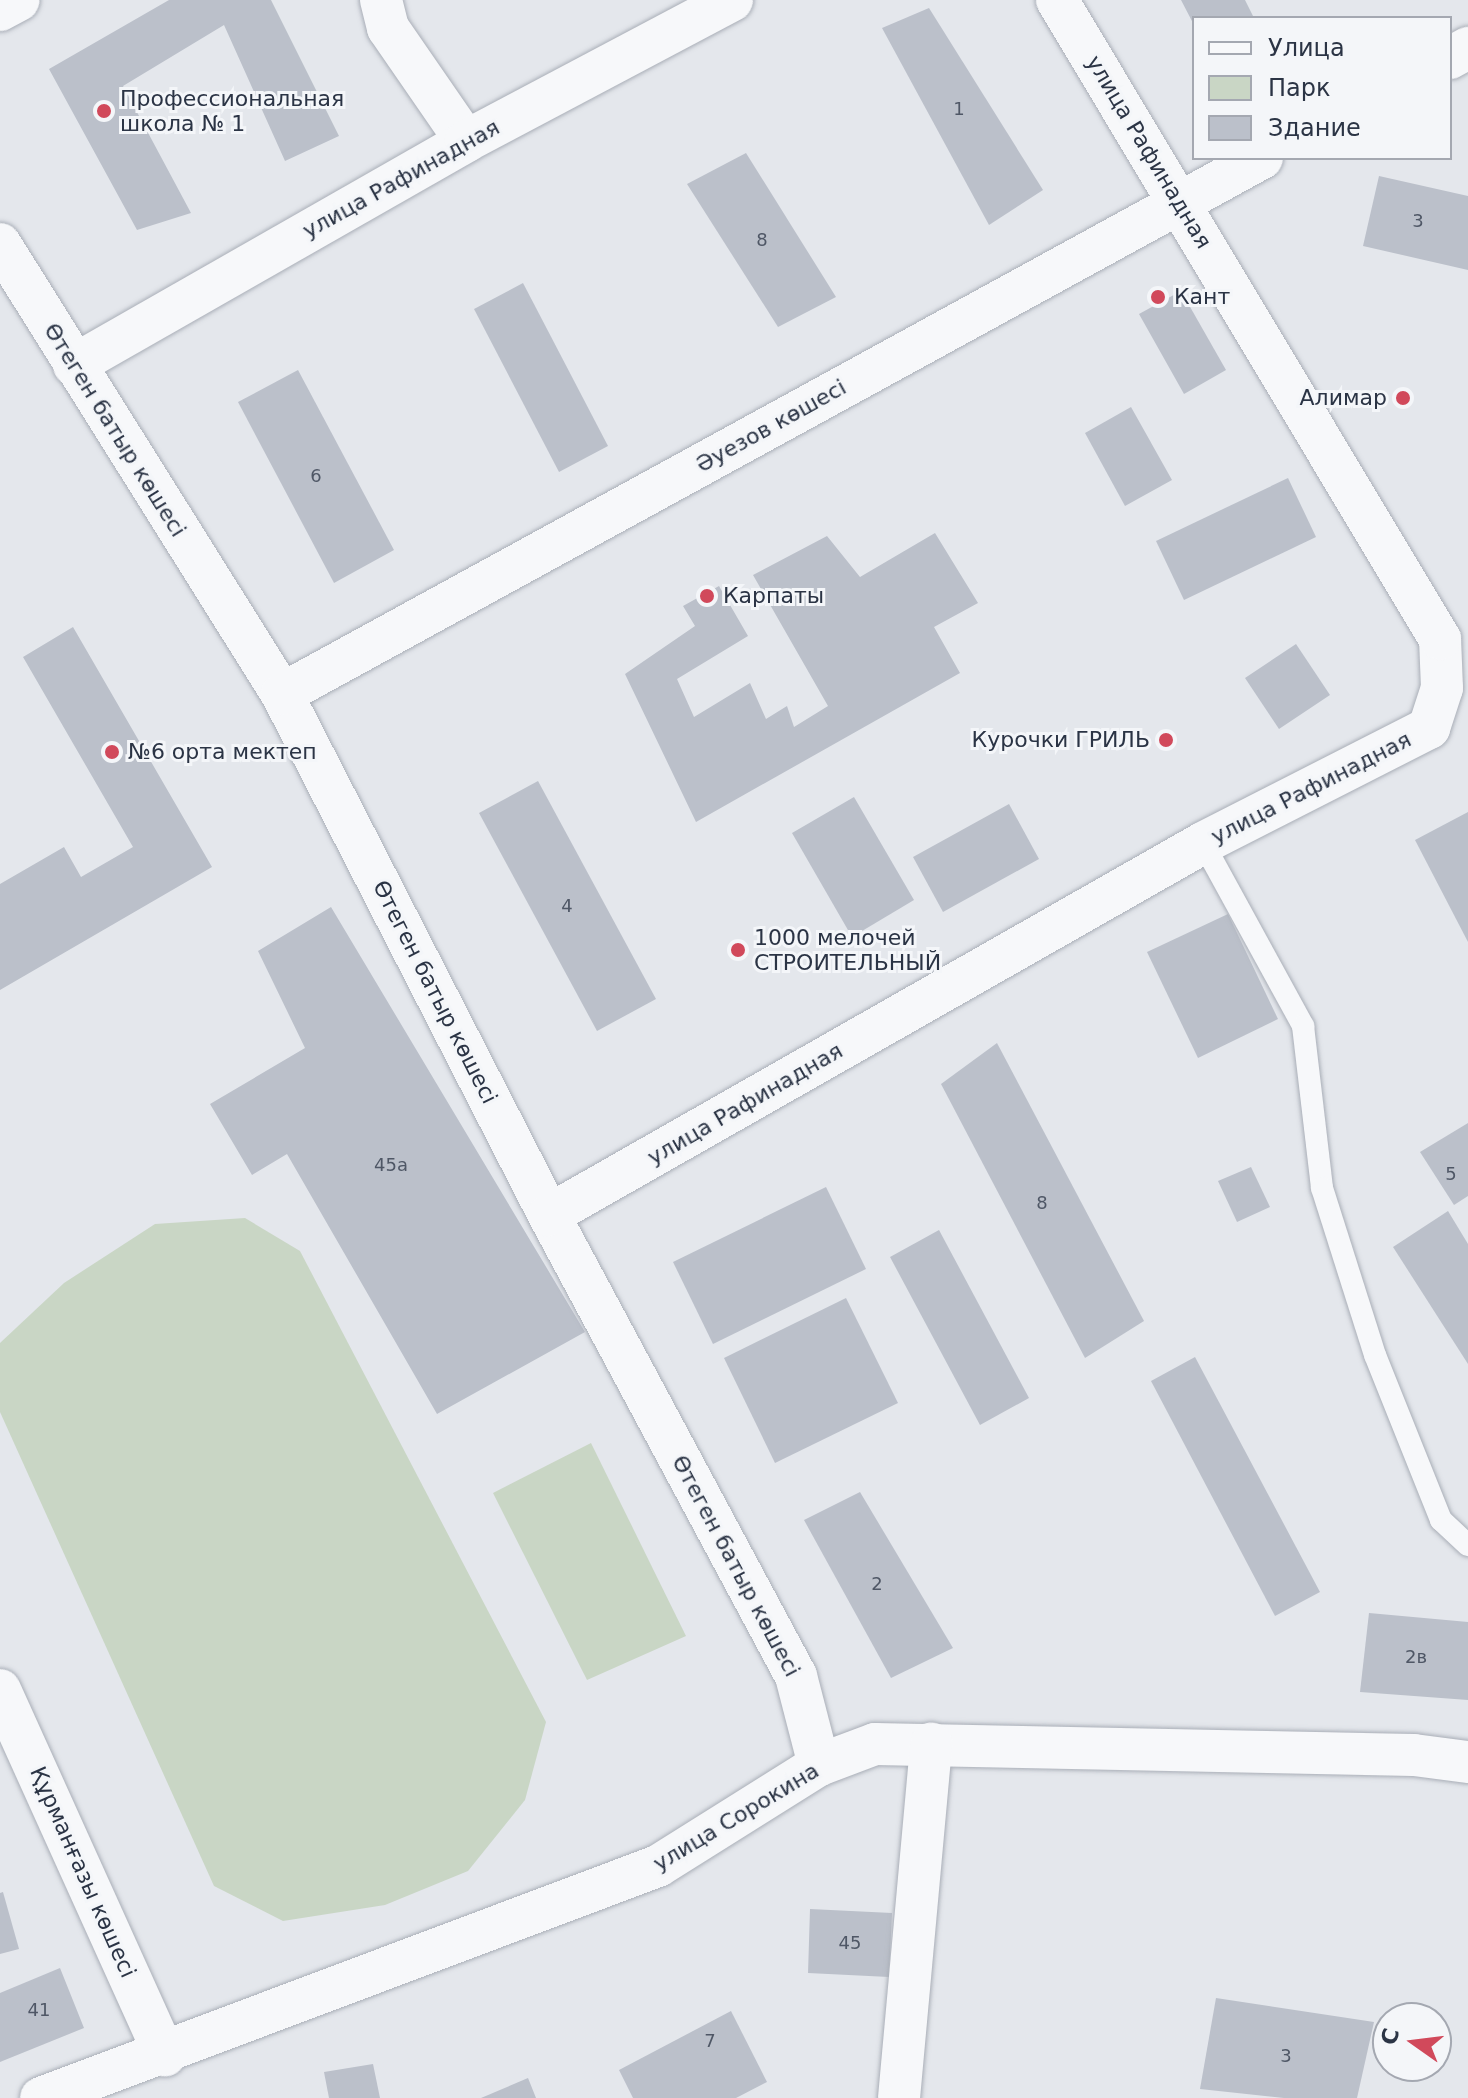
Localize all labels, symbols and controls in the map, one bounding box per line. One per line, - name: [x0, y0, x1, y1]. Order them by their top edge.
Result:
- legend: [1192, 16, 1452, 160]
- text: Улица: [1268, 34, 1345, 62]
- street label: улица Рафинадная: [1081, 51, 1217, 253]
- text: Парк: [1268, 74, 1330, 102]
- place label: Профессиональная школа № 1: [120, 85, 344, 136]
- house number: 1: [953, 98, 965, 120]
- marker: Профессиональная школа № 1: [95, 102, 113, 120]
- street label: улица Рафинадная: [298, 114, 504, 244]
- text: Здание: [1268, 114, 1361, 142]
- house number: 3: [1412, 210, 1424, 232]
- house number: 8: [756, 229, 768, 251]
- place label: Кант: [1174, 284, 1230, 310]
- marker: Кант: [1149, 288, 1167, 306]
- street label: Өтеген батыр көшесі: [38, 318, 192, 542]
- street label: Әуезов көшесі: [691, 374, 851, 478]
- place label: Алимар: [1300, 385, 1387, 411]
- marker: Алимар: [1394, 389, 1412, 407]
- house number: 6: [310, 465, 322, 487]
- place label: Карпаты: [723, 583, 824, 609]
- marker: Карпаты: [698, 587, 716, 605]
- street label: улица Рафинадная: [1207, 726, 1415, 850]
- place label: Курочки ГРИЛЬ: [972, 727, 1150, 753]
- marker: Курочки ГРИЛЬ: [1157, 731, 1175, 749]
- place label: №6 орта мектеп: [128, 739, 317, 765]
- marker: №6 орта мектеп: [103, 743, 121, 761]
- street label: Өтеген батыр көшесі: [367, 876, 503, 1108]
- house number: 4: [561, 895, 573, 917]
- place label: 1000 мелочей СТРОИТЕЛЬНЫЙ: [754, 924, 941, 976]
- marker: 1000 мелочей СТРОИТЕЛЬНЫЙ: [729, 941, 747, 959]
- street label: улица Рафинадная: [643, 1037, 847, 1171]
- house number: 45а: [374, 1154, 408, 1176]
- house number: 5: [1445, 1163, 1457, 1185]
- house number: 8: [1036, 1192, 1048, 1214]
- street label: Өтеген батыр көшесі: [666, 1451, 806, 1681]
- house number: 2: [871, 1573, 883, 1595]
- house number: 2в: [1405, 1646, 1427, 1668]
- street label: улица Сорокина: [648, 1757, 824, 1877]
- street label: Құрманғазы көшесі: [25, 1762, 141, 1982]
- house number: 45: [839, 1932, 861, 1954]
- house number: 41: [28, 1999, 50, 2021]
- north arrow: [1372, 2002, 1452, 2082]
- text: С: [1376, 2026, 1404, 2047]
- house number: 7: [704, 2030, 716, 2052]
- house number: 3: [1280, 2045, 1292, 2067]

